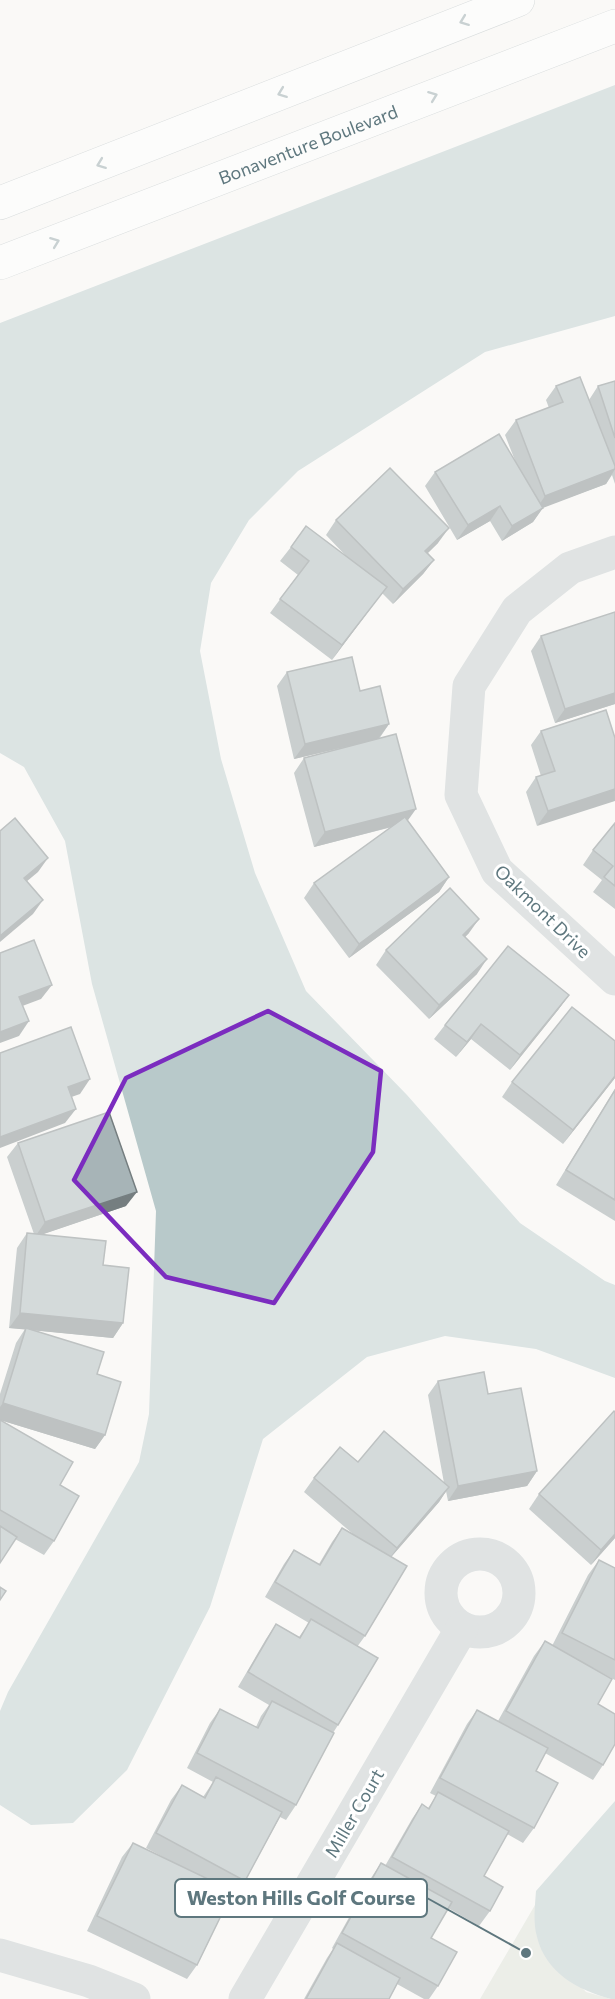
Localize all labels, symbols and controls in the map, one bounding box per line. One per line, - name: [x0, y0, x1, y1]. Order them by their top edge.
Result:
- one-way arrow: [459, 14, 469, 27]
- one-way arrow: [277, 85, 288, 98]
- one-way arrow: [426, 91, 437, 103]
- street label: Bonaventure Boulevard: [215, 100, 401, 189]
- one-way arrow: [96, 157, 107, 169]
- one-way arrow: [49, 236, 59, 249]
- street label: Oakmont Drive: [490, 860, 596, 962]
- street label: Miller Court: [320, 1765, 388, 1861]
- callout: Weston Hills Golf Course: [175, 1879, 427, 1917]
- text: Weston Hills Golf Course: [187, 1885, 415, 1909]

